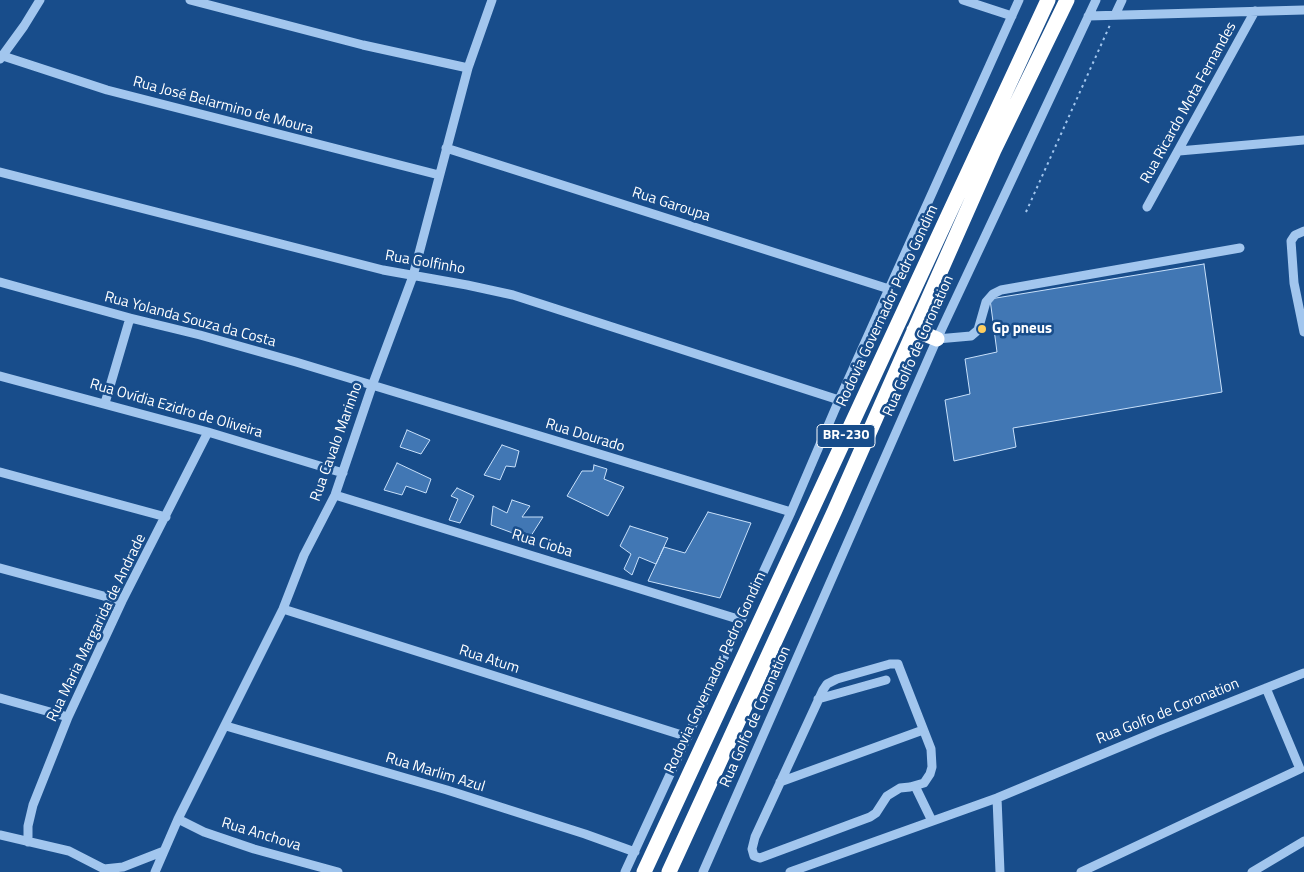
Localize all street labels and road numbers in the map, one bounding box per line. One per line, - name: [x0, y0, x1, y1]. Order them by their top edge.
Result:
- street label: Rua Ricardo Mota Fernandes: [1137, 19, 1241, 187]
- street label: Rua José Belarmino de Moura: [131, 73, 315, 139]
- street label: Rua Garoupa: [630, 184, 712, 226]
- street label: Rodovia Governador Pedro Gondim: [833, 202, 943, 410]
- street label: Rua Golfinho: [384, 247, 466, 279]
- street label: Rua Golfo de Coronation: [880, 273, 958, 419]
- street label: Rua Yolanda Souza da Costa: [102, 288, 278, 352]
- street label: Rua Ovídia Ezidro de Oliveira: [87, 376, 265, 442]
- street label: Rua Cavalo Marinho: [307, 380, 367, 504]
- street label: Rua Dourado: [543, 415, 627, 457]
- road number: BR-230: [817, 424, 875, 448]
- street label: Rua Cioba: [509, 526, 575, 562]
- street label: Rua Maria Margarida de Andrade: [44, 531, 150, 725]
- street label: Rodovia Governador Pedro Gondim: [661, 569, 771, 777]
- street label: Rua Atum: [457, 642, 521, 678]
- street label: Rua Golfo de Coronation: [717, 644, 795, 790]
- street label: Rua Golfo de Coronation: [1094, 675, 1242, 749]
- street label: Rua Marlim Azul: [383, 749, 487, 797]
- street label: Rua Anchova: [219, 814, 303, 856]

